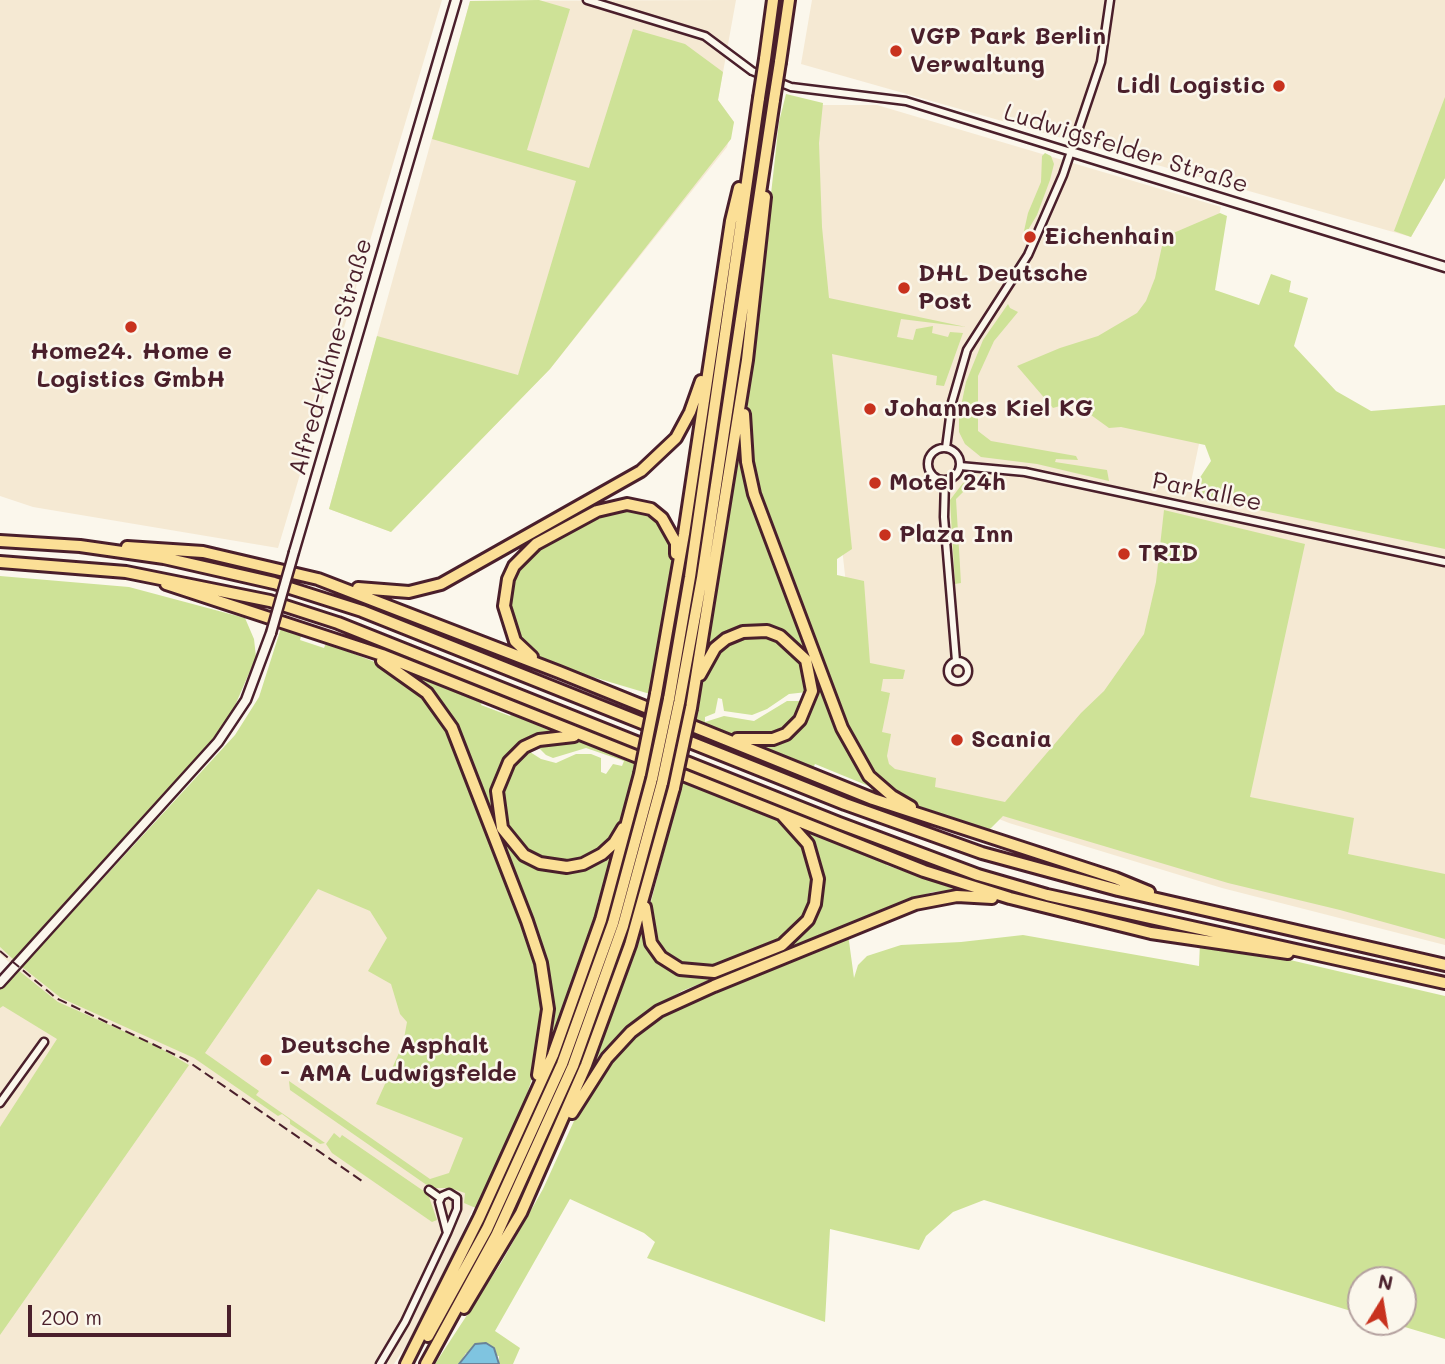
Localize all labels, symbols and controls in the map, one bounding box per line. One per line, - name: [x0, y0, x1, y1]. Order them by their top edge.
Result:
- place label: VGP Park Berlin Verwaltung: [910, 23, 1106, 79]
- marker: VGP Park Berlin Verwaltung: [888, 43, 904, 59]
- place label: Lidl Logistic: [1117, 72, 1265, 100]
- marker: Lidl Logistic: [1271, 78, 1287, 94]
- street label: Ludwigsfelder Straße: [1000, 98, 1252, 200]
- place label: Eichenhain: [1044, 223, 1174, 251]
- marker: Eichenhain: [1022, 229, 1038, 245]
- street label: Alfred-Kühne-Straße: [283, 235, 379, 479]
- place label: DHL Deutsche Post: [918, 260, 1088, 316]
- marker: DHL Deutsche Post: [896, 280, 912, 296]
- marker: Home24. Home e Logistics GmbH: [123, 319, 139, 335]
- place label: Home24. Home e Logistics GmbH: [30, 338, 232, 394]
- place label: Johannes Kiel KG: [884, 395, 1093, 423]
- marker: Johannes Kiel KG: [862, 401, 878, 417]
- street label: Parkallee: [1150, 466, 1264, 518]
- place label: Motel 24h: [889, 469, 1006, 497]
- marker: Motel 24h: [867, 475, 883, 491]
- place label: Plaza Inn: [899, 521, 1013, 549]
- marker: Plaza Inn: [877, 527, 893, 543]
- place label: TRID: [1138, 540, 1198, 568]
- marker: TRID: [1116, 546, 1132, 562]
- place label: Scania: [971, 726, 1052, 754]
- marker: Scania: [949, 732, 965, 748]
- place label: Deutsche Asphalt - AMA Ludwigsfelde: [280, 1032, 517, 1088]
- marker: Deutsche Asphalt - AMA Ludwigsfelde: [258, 1052, 274, 1068]
- north arrow: [1347, 1266, 1417, 1336]
- text: N: [1376, 1268, 1395, 1296]
- scale bar: [32, 1290, 234, 1334]
- text: 200 m: [41, 1303, 102, 1330]

